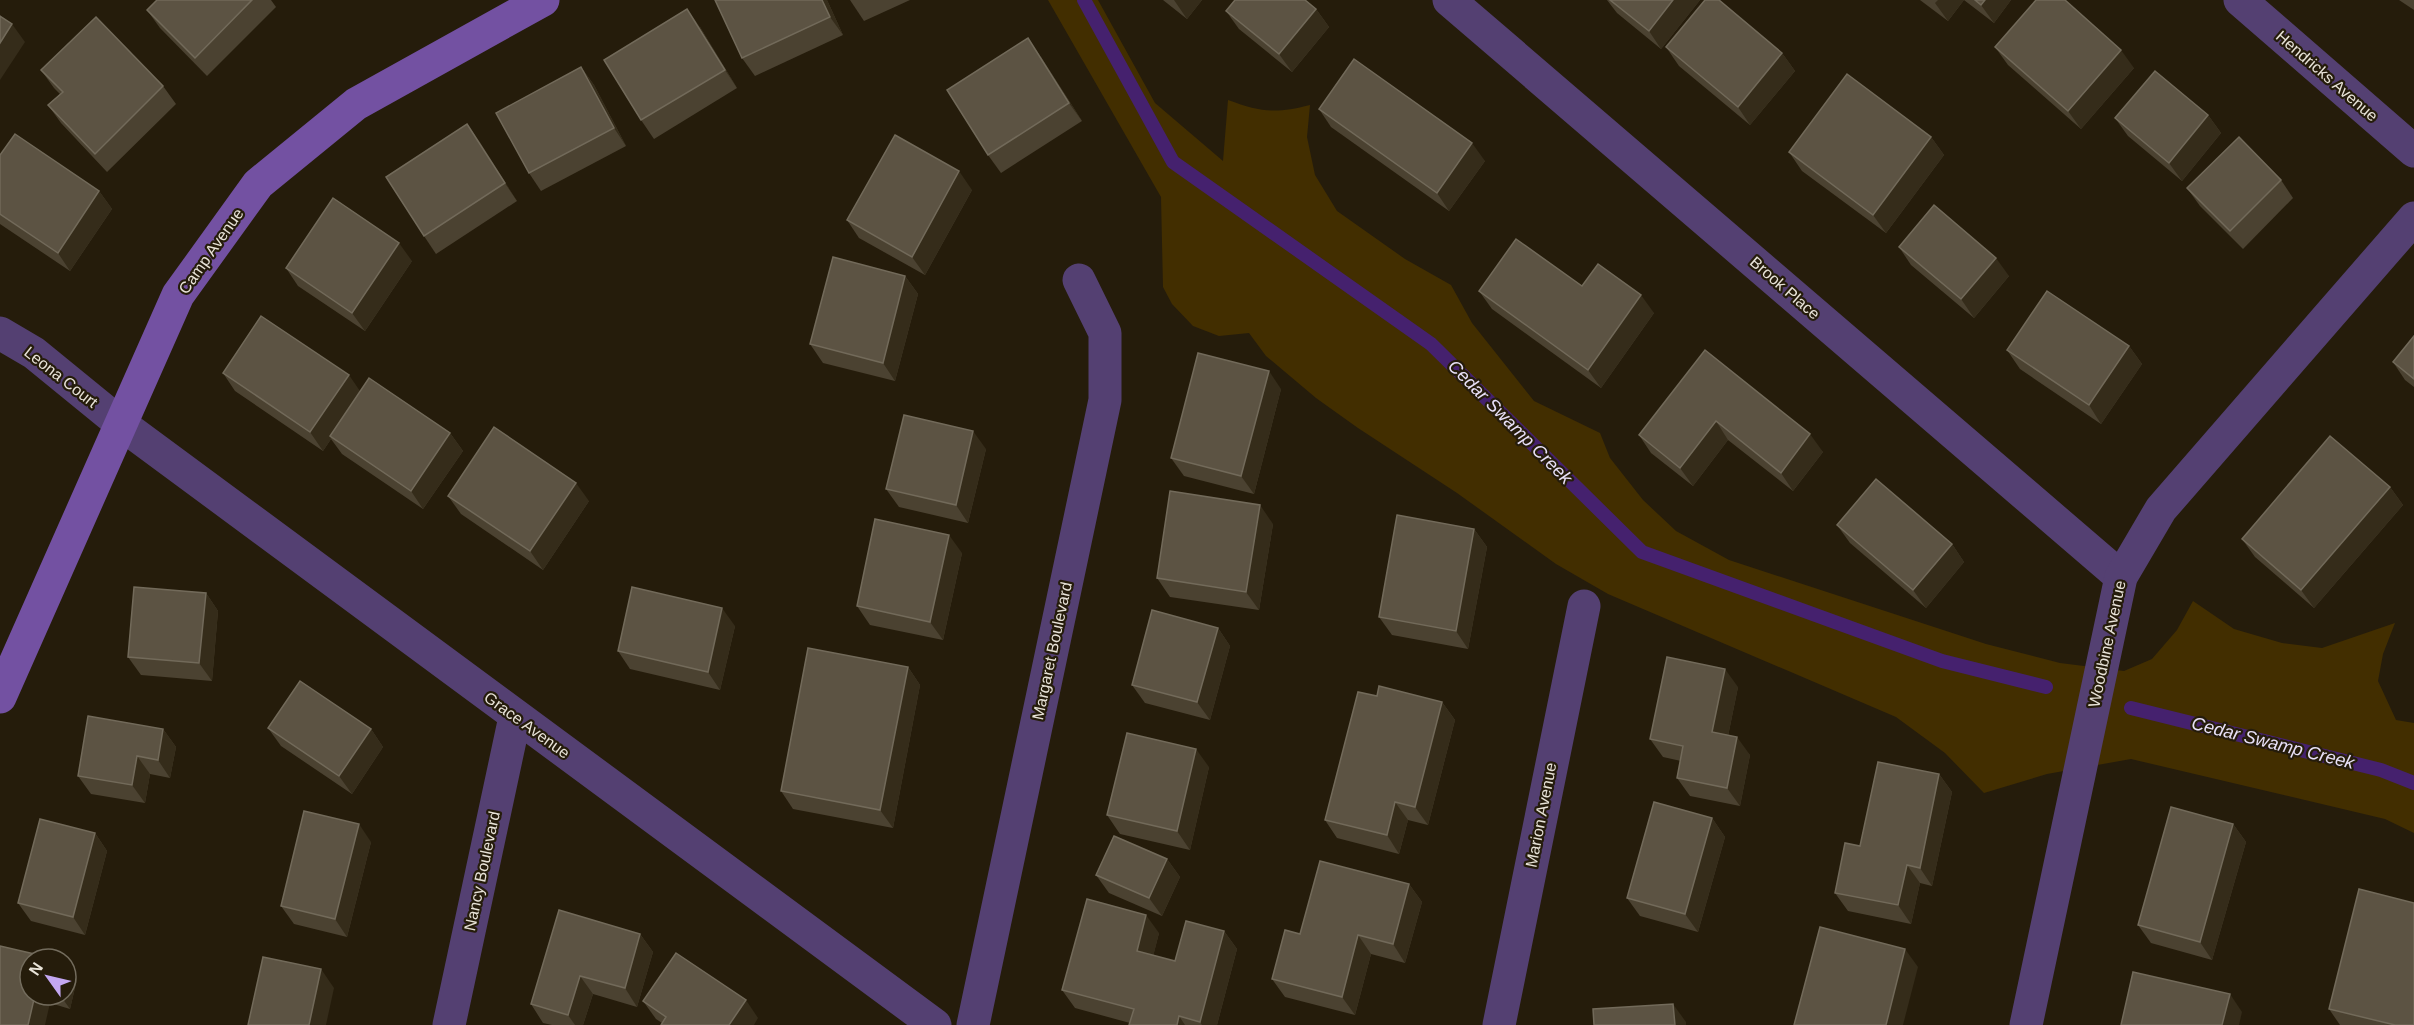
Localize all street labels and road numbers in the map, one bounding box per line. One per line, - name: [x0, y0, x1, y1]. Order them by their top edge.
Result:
- street label: Hendricks Avenue: [2273, 27, 2381, 125]
- street label: Camp Avenue: [175, 205, 247, 297]
- street label: Brook Place: [1747, 253, 1823, 323]
- street label: Leona Court: [21, 343, 101, 411]
- street label: Woodbine Avenue: [2085, 579, 2129, 709]
- street label: Margaret Boulevard: [1029, 581, 1075, 721]
- street label: Grace Avenue: [481, 688, 573, 762]
- street label: Marion Avenue: [1523, 761, 1560, 869]
- street label: Nancy Boulevard: [461, 810, 503, 932]

